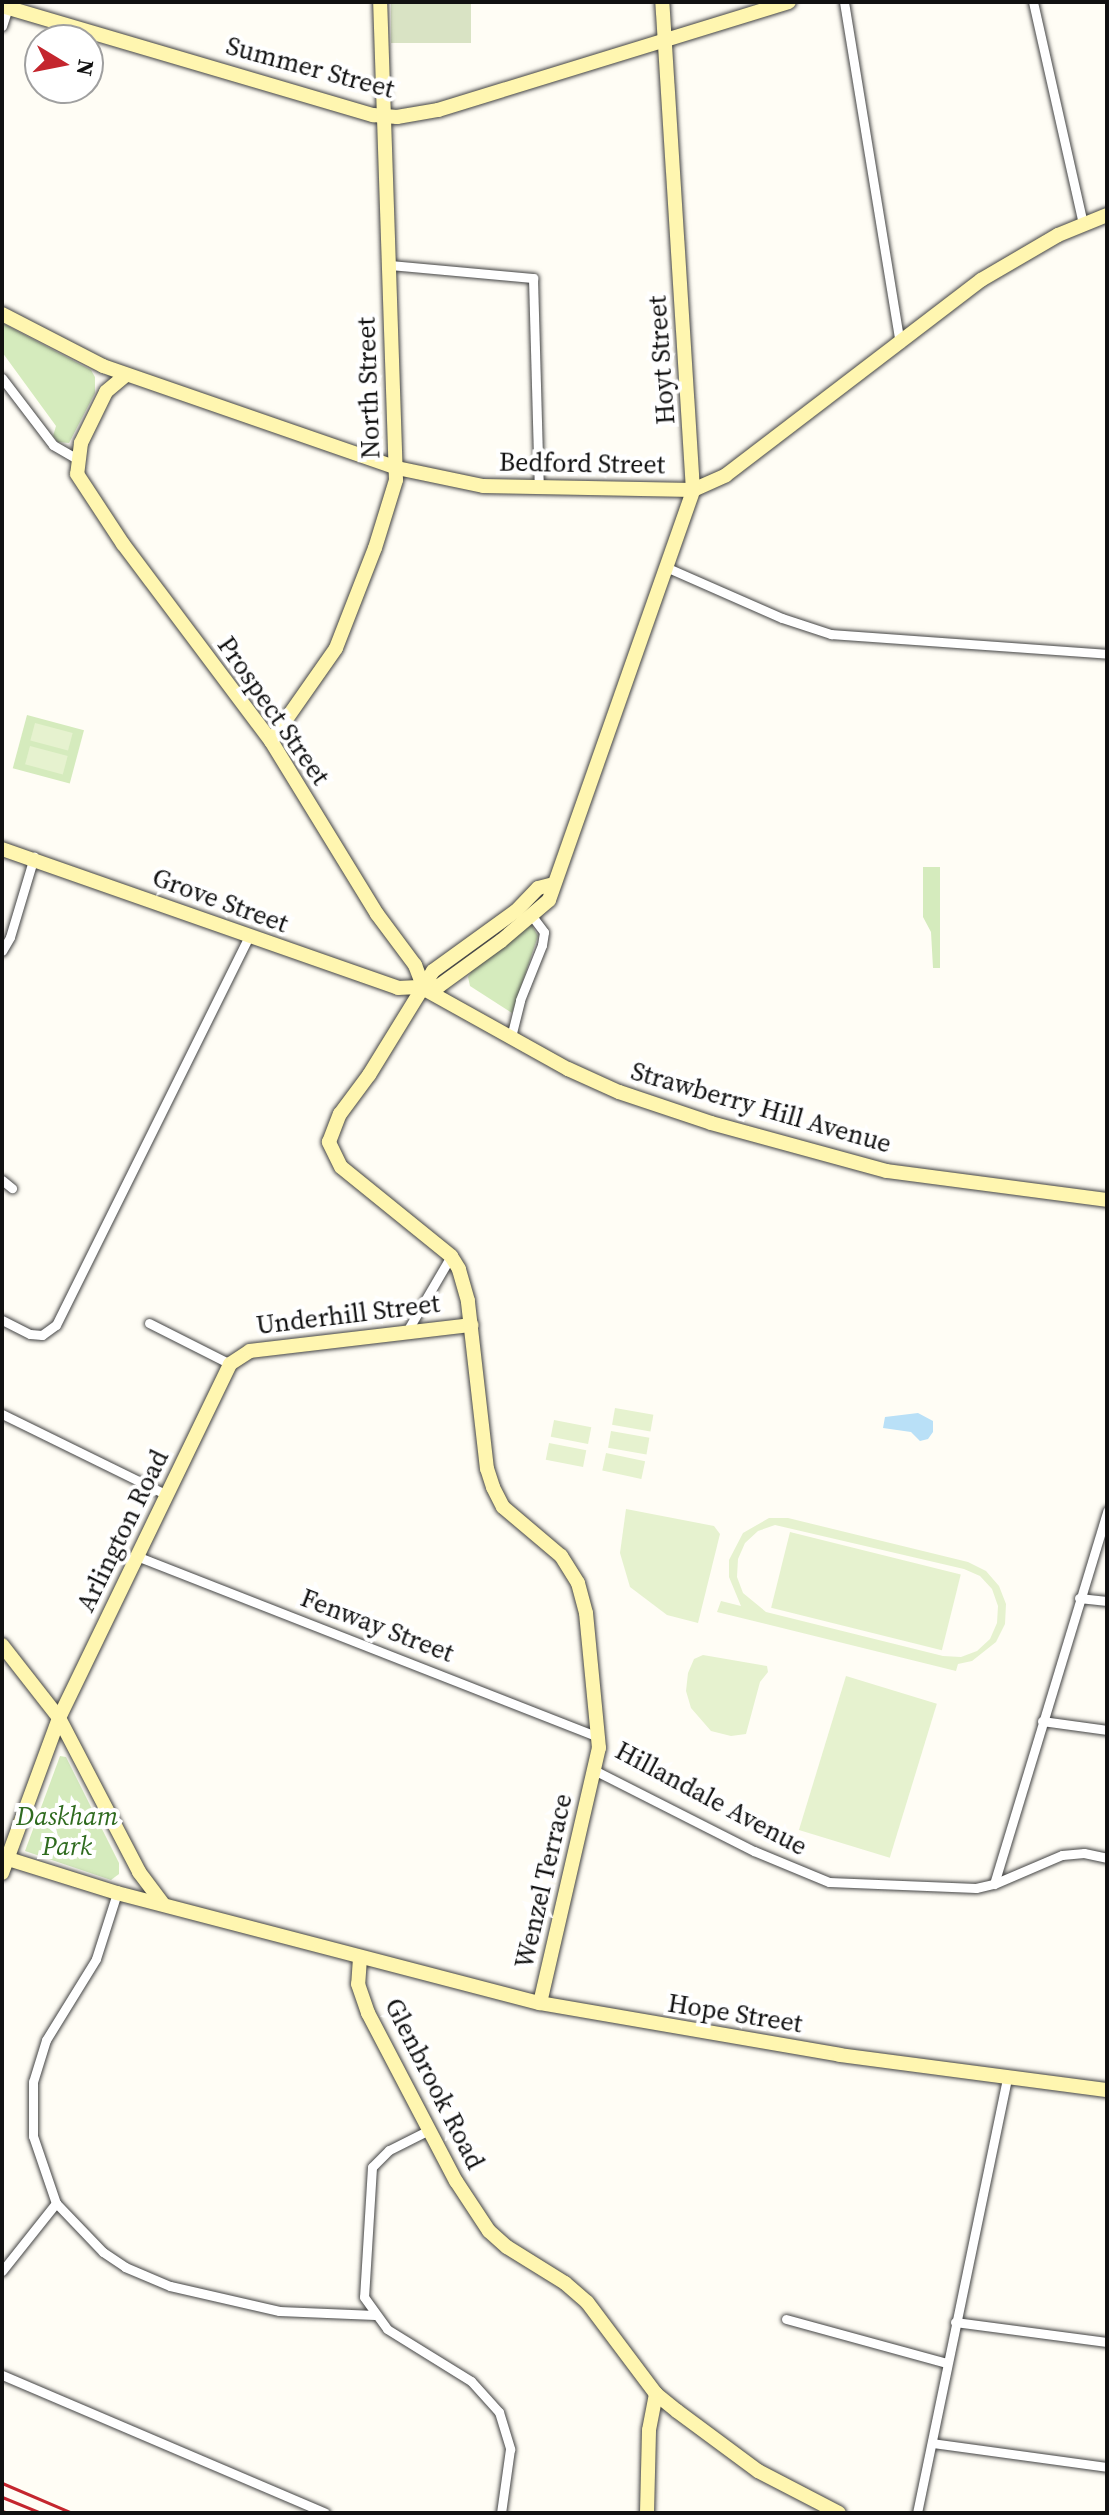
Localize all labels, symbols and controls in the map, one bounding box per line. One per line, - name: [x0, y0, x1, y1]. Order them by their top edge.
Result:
- north arrow: [24, 24, 104, 104]
- street label: Summer Street: [223, 31, 397, 105]
- text: N: [70, 57, 102, 78]
- street label: Hoyt Street: [642, 294, 682, 426]
- street label: North Street: [351, 317, 387, 459]
- street label: Bedford Street: [499, 447, 665, 481]
- street label: Prospect Street: [210, 631, 336, 791]
- street label: Grove Street: [148, 862, 292, 940]
- street label: Strawberry Hill Avenue: [627, 1056, 895, 1160]
- street label: Underhill Street: [254, 1288, 442, 1342]
- street label: Arlington Road: [70, 1445, 176, 1617]
- street label: Fenway Street: [296, 1583, 458, 1669]
- street label: Hillandale Avenue: [610, 1735, 812, 1863]
- street label: Wenzel Terrace: [509, 1790, 579, 1972]
- park label: Daskham Park: [16, 1801, 118, 1862]
- street label: Hope Street: [666, 1988, 804, 2040]
- street label: Glenbrook Road: [377, 1993, 491, 2175]

